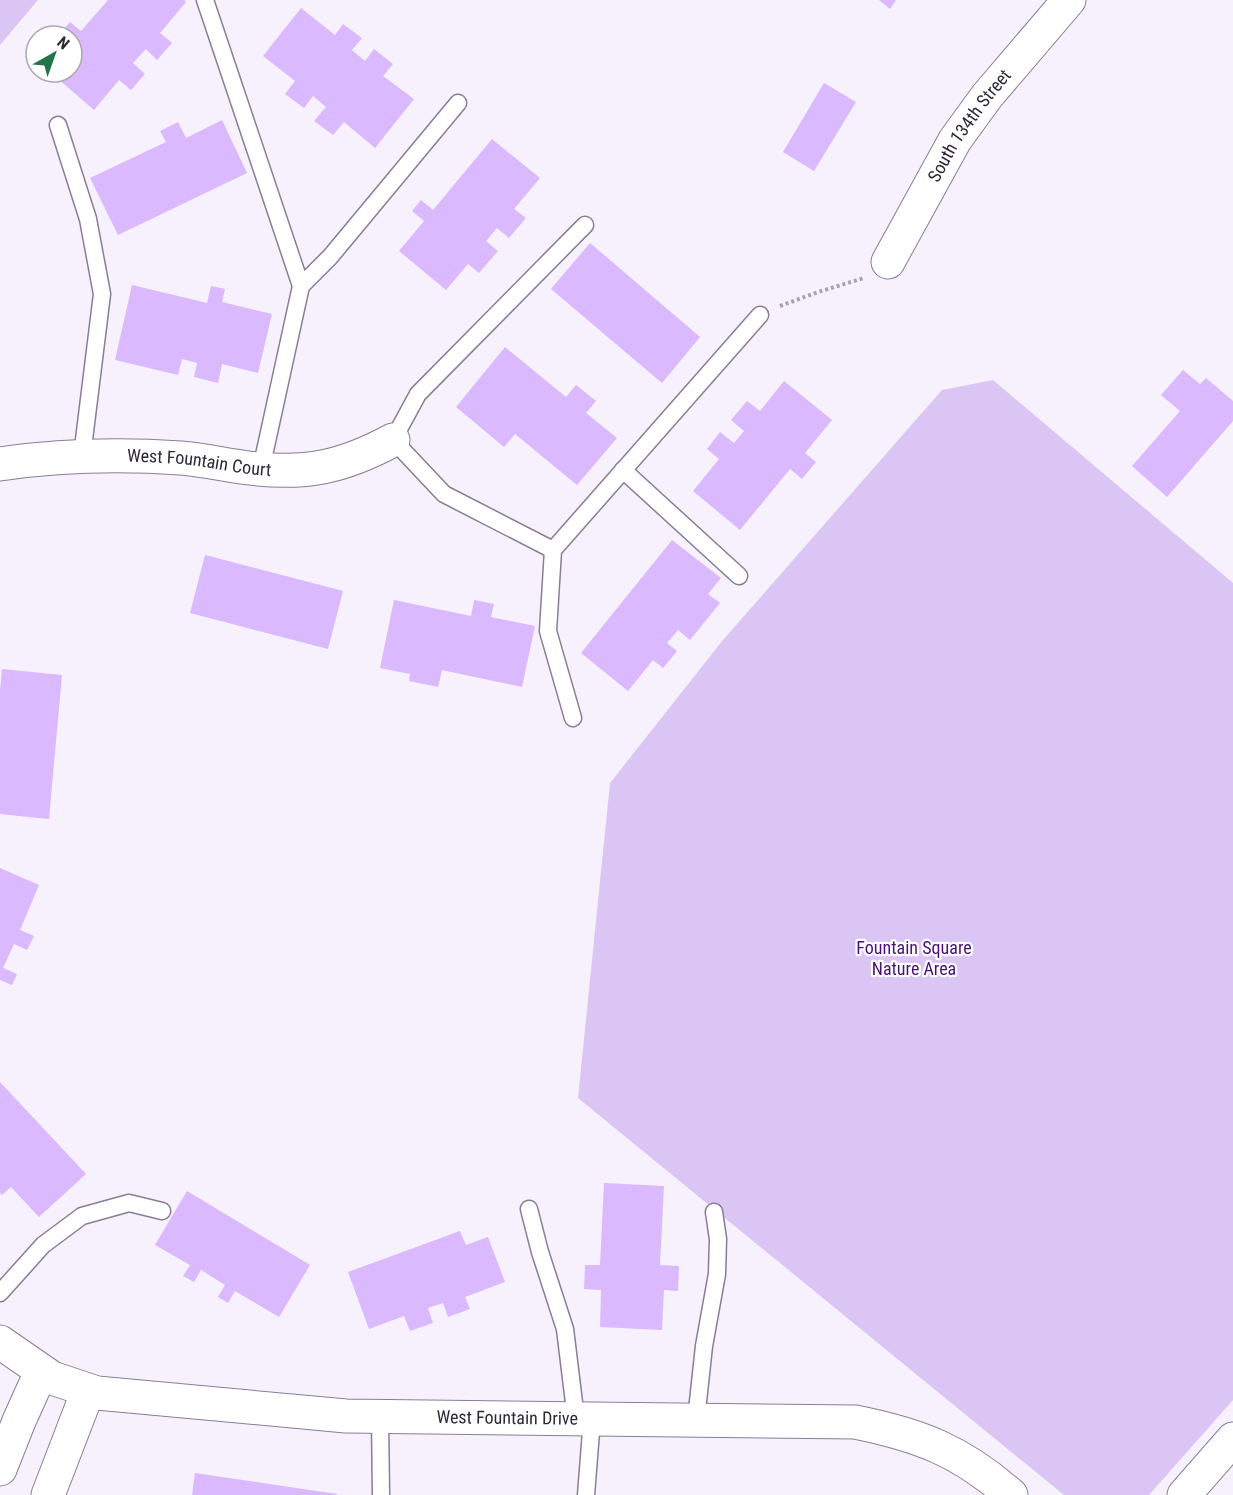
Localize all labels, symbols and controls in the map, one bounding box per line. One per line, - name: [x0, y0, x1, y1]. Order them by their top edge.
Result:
- north arrow: [24, 24, 84, 84]
- text: N: [53, 32, 73, 53]
- street label: South 134th Street: [923, 65, 1015, 185]
- street label: West Fountain Court: [127, 445, 272, 480]
- park label: Fountain Square Nature Area: [856, 937, 972, 979]
- street label: West Fountain Drive: [436, 1406, 578, 1429]

